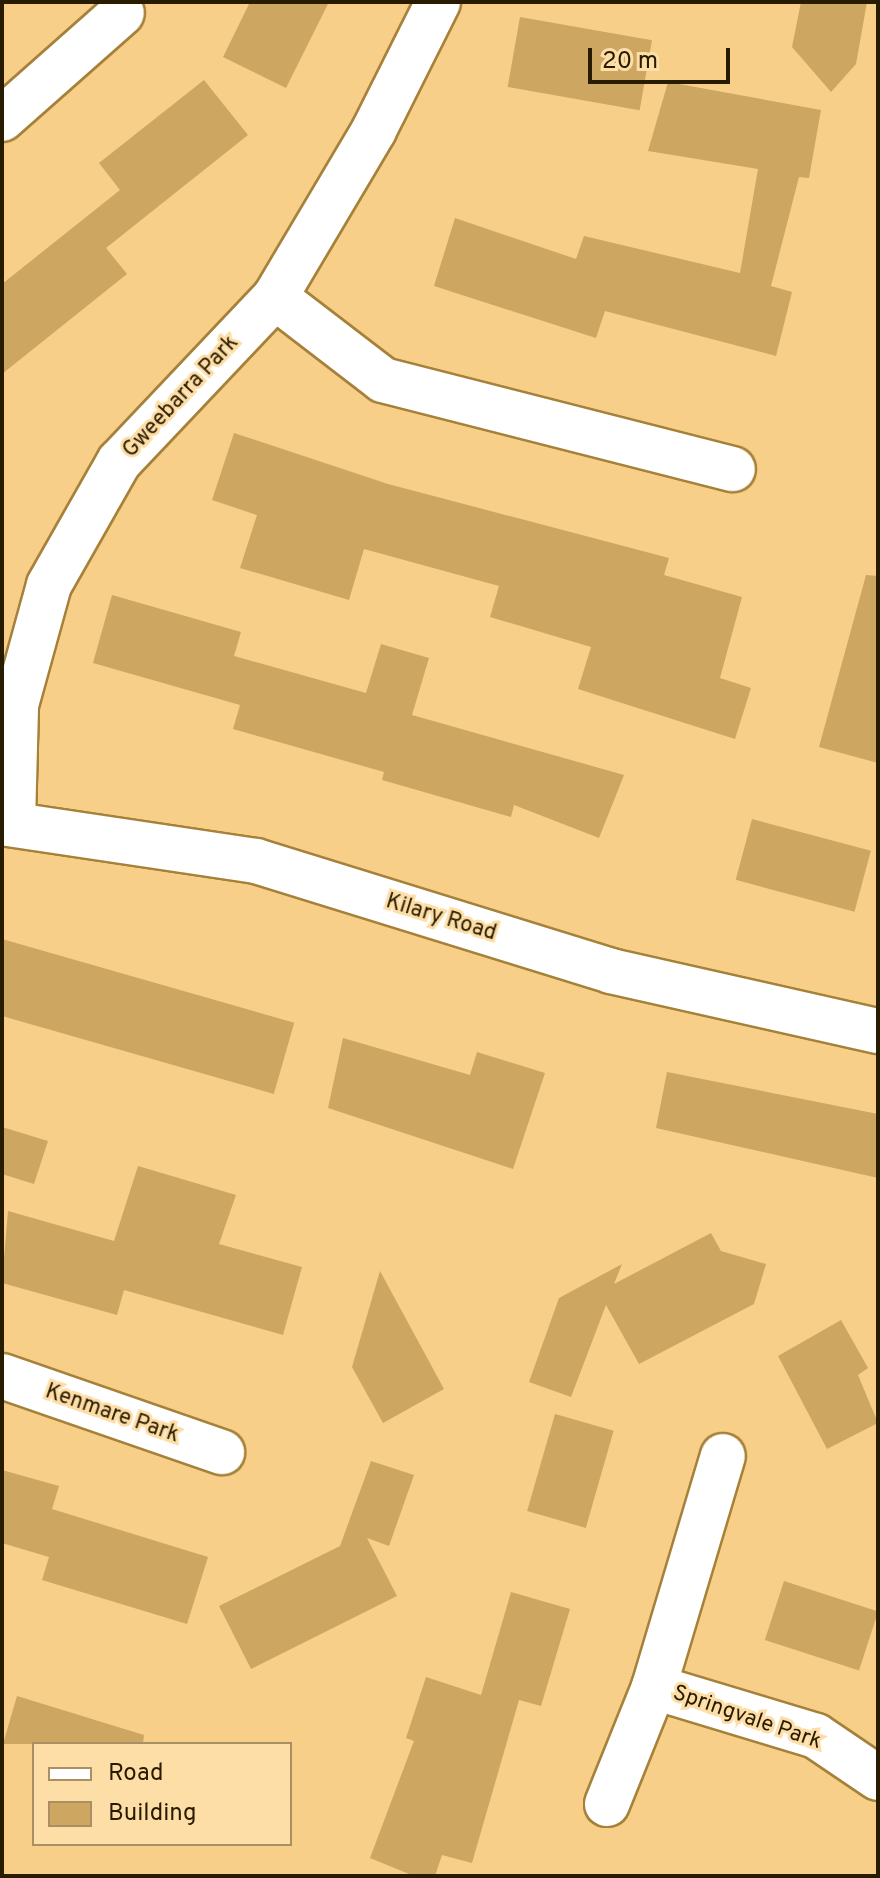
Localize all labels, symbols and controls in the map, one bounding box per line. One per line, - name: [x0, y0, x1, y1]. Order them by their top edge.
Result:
- scale bar: [592, 32, 734, 82]
- text: 20 m: [602, 47, 658, 77]
- street label: Gweebarra Park: [118, 330, 244, 464]
- street label: Kilary Road: [383, 889, 499, 947]
- street label: Kenmare Park: [42, 1379, 182, 1449]
- street label: Springvale Park: [669, 1680, 825, 1756]
- legend: [32, 1742, 292, 1846]
- text: Road: [108, 1759, 164, 1789]
- text: Building: [108, 1799, 197, 1829]

